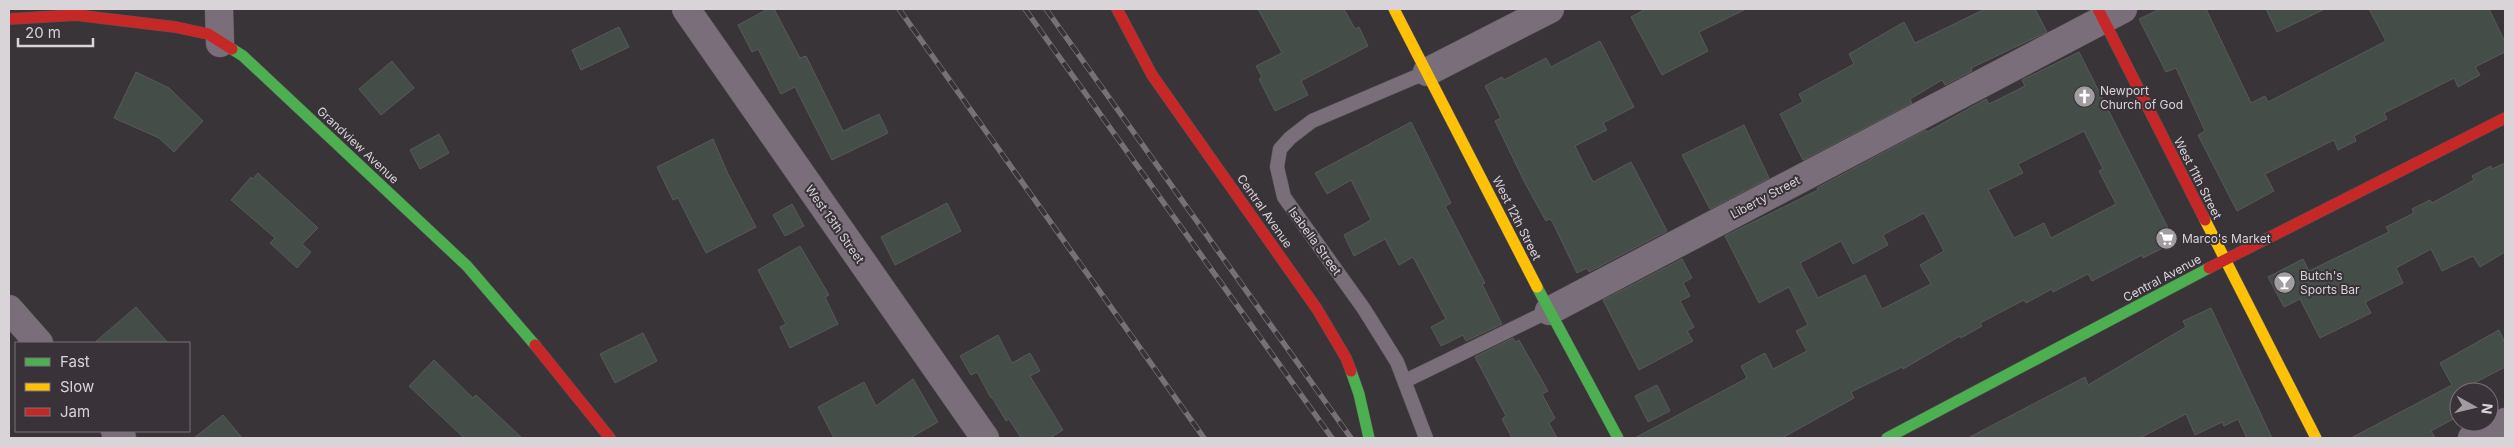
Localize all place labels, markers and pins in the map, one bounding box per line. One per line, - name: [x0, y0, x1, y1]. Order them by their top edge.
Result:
- place label: Newport Church of God: [2100, 83, 2183, 112]
- church icon: Newport Church of God: [2072, 85, 2096, 109]
- supermarket icon: Marco's Market: [2154, 226, 2178, 250]
- place label: Marco's Market: [2182, 231, 2271, 246]
- place label: Butch's Sports Bar: [2300, 268, 2360, 297]
- bar icon: Butch's Sports Bar: [2272, 270, 2296, 294]

